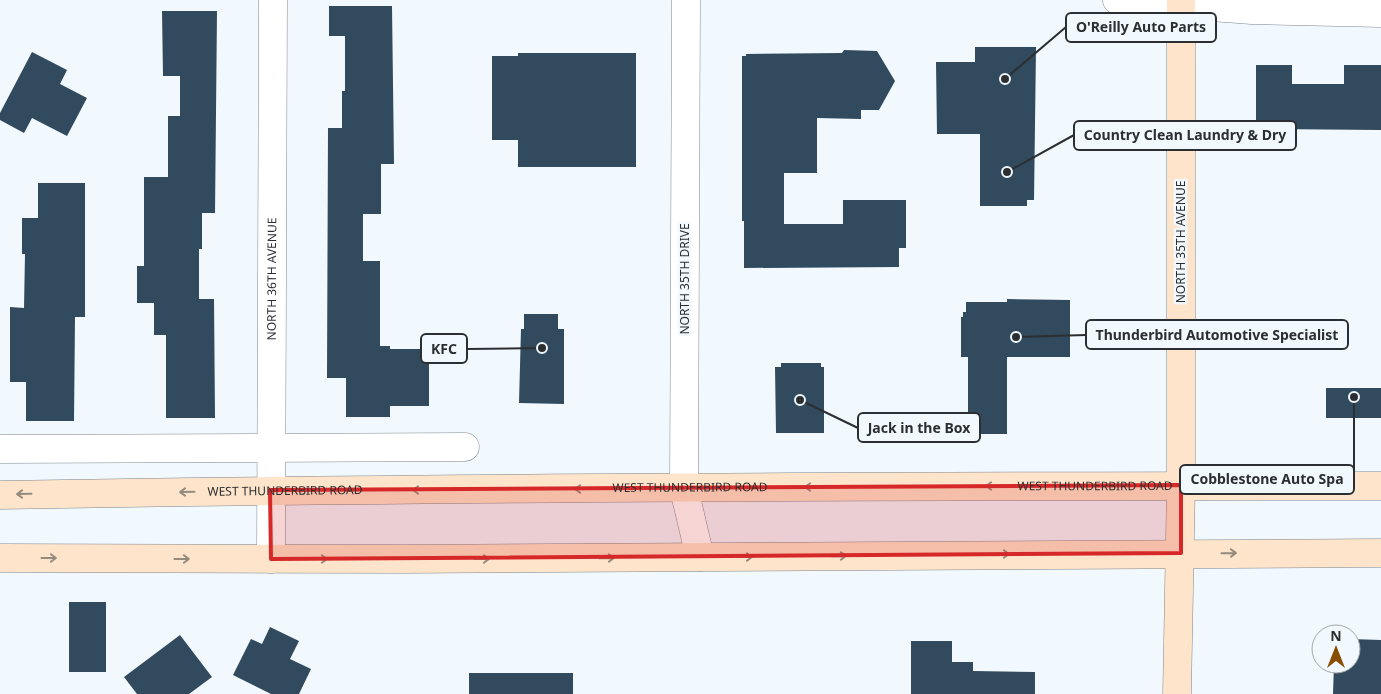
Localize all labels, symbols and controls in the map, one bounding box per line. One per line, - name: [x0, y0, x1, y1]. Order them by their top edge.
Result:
- callout: O'Reilly Auto Parts: [1066, 13, 1216, 42]
- text: O'Reilly Auto Parts: [1076, 17, 1206, 36]
- callout: Country Clean Laundry & Dry: [1074, 121, 1296, 150]
- text: Country Clean Laundry & Dry: [1084, 125, 1286, 144]
- street label: NORTH 35TH AVENUE: [1172, 181, 1189, 303]
- street label: NORTH 36TH AVENUE: [263, 218, 280, 340]
- street label: NORTH 35TH DRIVE: [676, 223, 693, 335]
- callout: Thunderbird Automotive Specialist: [1086, 320, 1348, 349]
- text: Thunderbird Automotive Specialist: [1096, 325, 1338, 344]
- callout: KFC: [421, 334, 467, 363]
- text: KFC: [431, 339, 457, 358]
- callout: Jack in the Box: [858, 413, 980, 442]
- text: Jack in the Box: [866, 418, 971, 437]
- callout: Cobblestone Auto Spa: [1180, 465, 1354, 494]
- text: Cobblestone Auto Spa: [1190, 469, 1344, 488]
- street label: WEST THUNDERBIRD ROAD: [1017, 477, 1173, 494]
- street label: WEST THUNDERBIRD ROAD: [612, 478, 768, 496]
- street label: WEST THUNDERBIRD ROAD: [207, 481, 363, 500]
- one-way arrow: [985, 481, 1001, 491]
- one-way arrow: [804, 482, 820, 492]
- one-way arrow: [575, 484, 591, 494]
- one-way arrow: [412, 485, 428, 495]
- one-way arrow: [179, 487, 195, 497]
- one-way arrow: [16, 490, 32, 499]
- one-way arrow: [1221, 548, 1237, 558]
- one-way arrow: [993, 550, 1009, 559]
- one-way arrow: [830, 551, 847, 561]
- one-way arrow: [737, 552, 753, 561]
- one-way arrow: [40, 553, 56, 563]
- one-way arrow: [598, 553, 614, 562]
- one-way arrow: [174, 554, 190, 564]
- one-way arrow: [311, 554, 327, 564]
- one-way arrow: [474, 554, 490, 564]
- north arrow: [1311, 624, 1361, 674]
- text: N: [1330, 626, 1342, 645]

